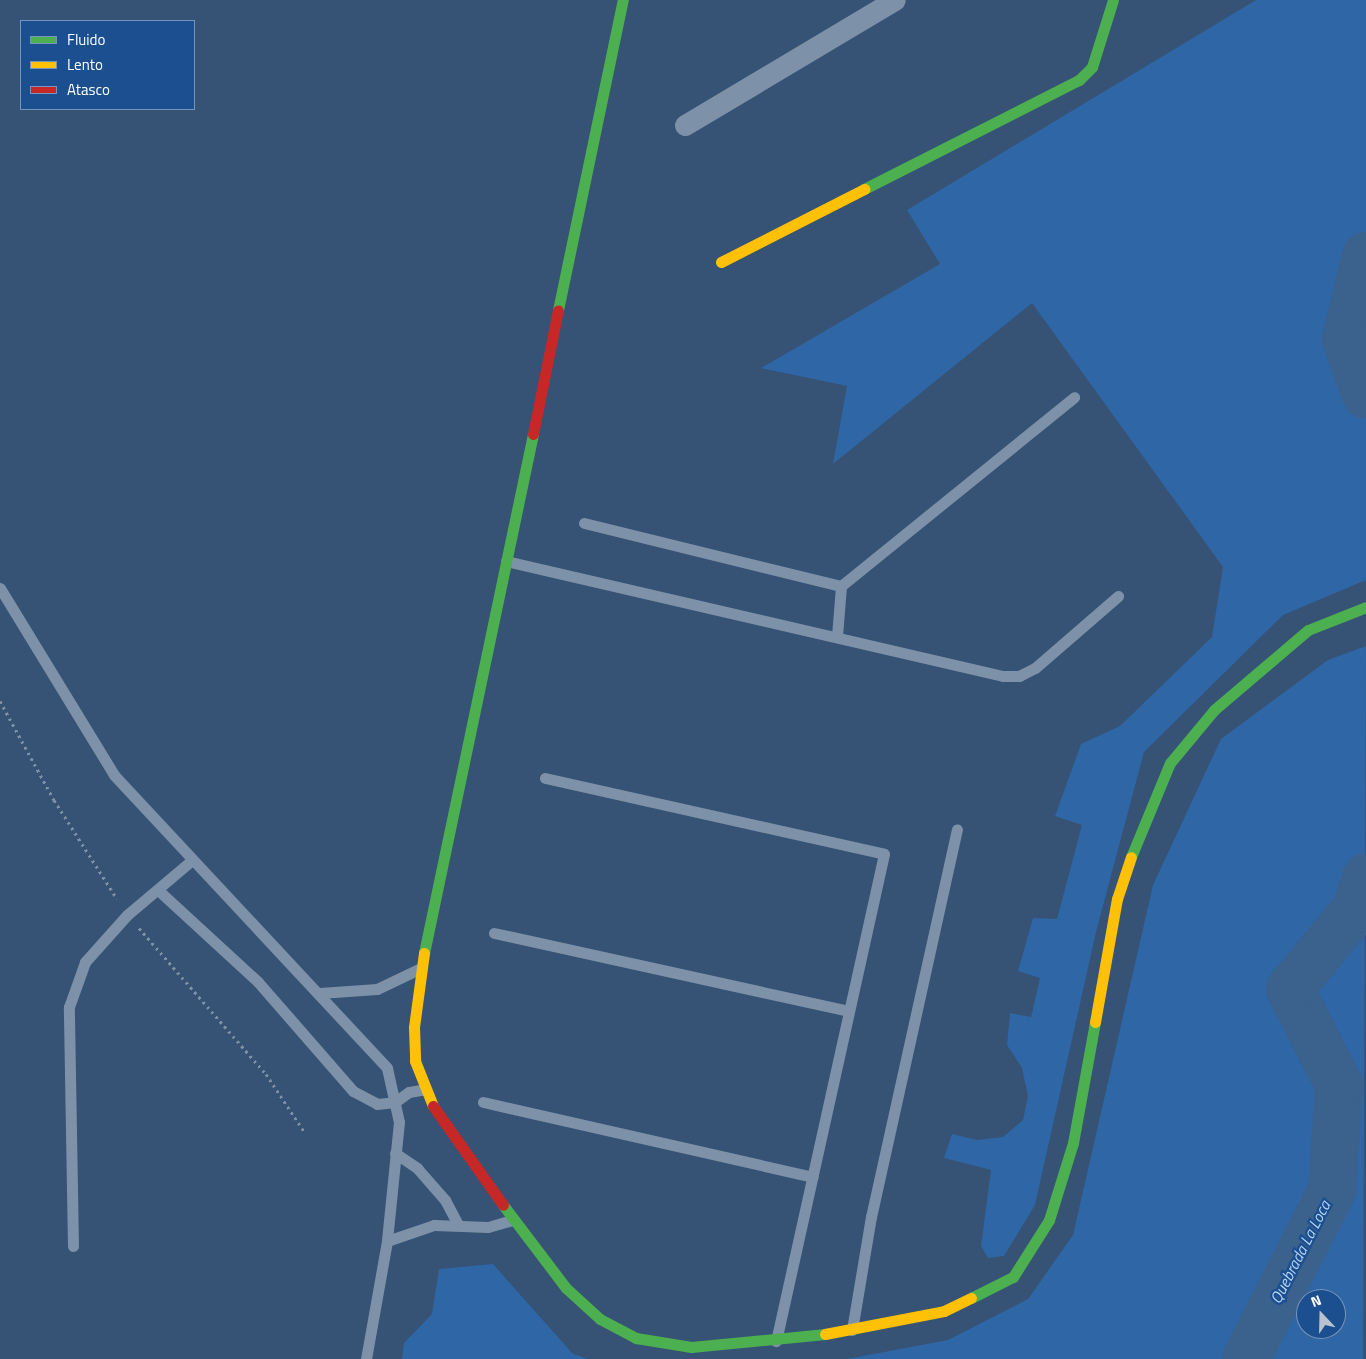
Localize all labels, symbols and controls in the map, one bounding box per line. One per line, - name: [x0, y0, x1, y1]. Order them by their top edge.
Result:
- legend: [20, 20, 195, 110]
- text: Fluido: [67, 28, 105, 51]
- text: Lento: [67, 53, 103, 76]
- text: Atasco: [67, 78, 110, 101]
- water label: Quebrada La Loca: [1266, 1197, 1334, 1307]
- north arrow: [1296, 1289, 1346, 1339]
- text: N: [1308, 1289, 1324, 1312]

